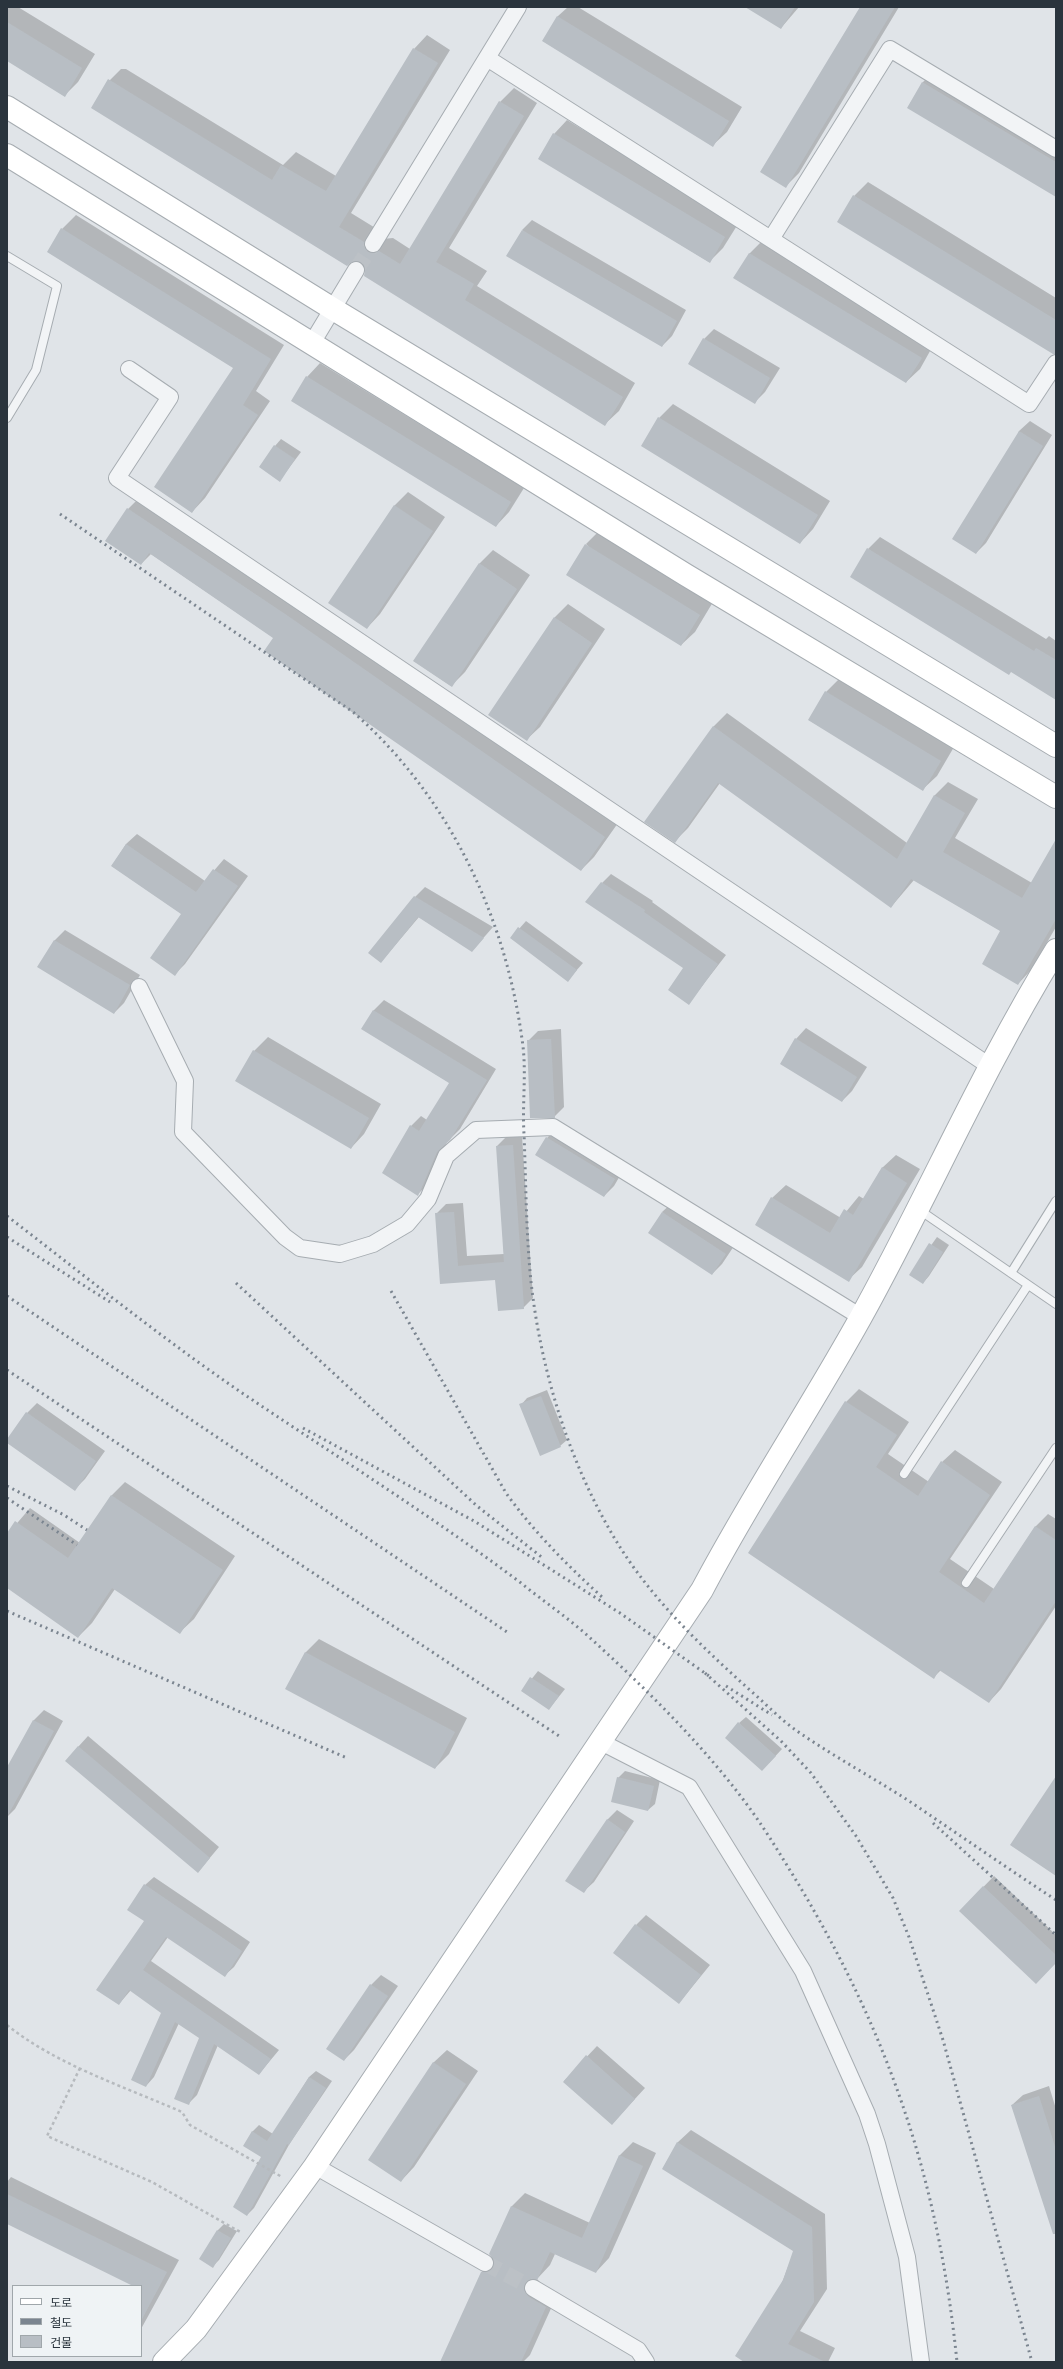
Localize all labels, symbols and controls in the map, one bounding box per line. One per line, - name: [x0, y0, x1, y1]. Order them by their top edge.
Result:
- legend: [12, 2285, 142, 2357]
- text: 도로: [50, 2297, 72, 2309]
- text: 철도: [50, 2317, 72, 2329]
- text: 건물: [50, 2337, 72, 2349]

